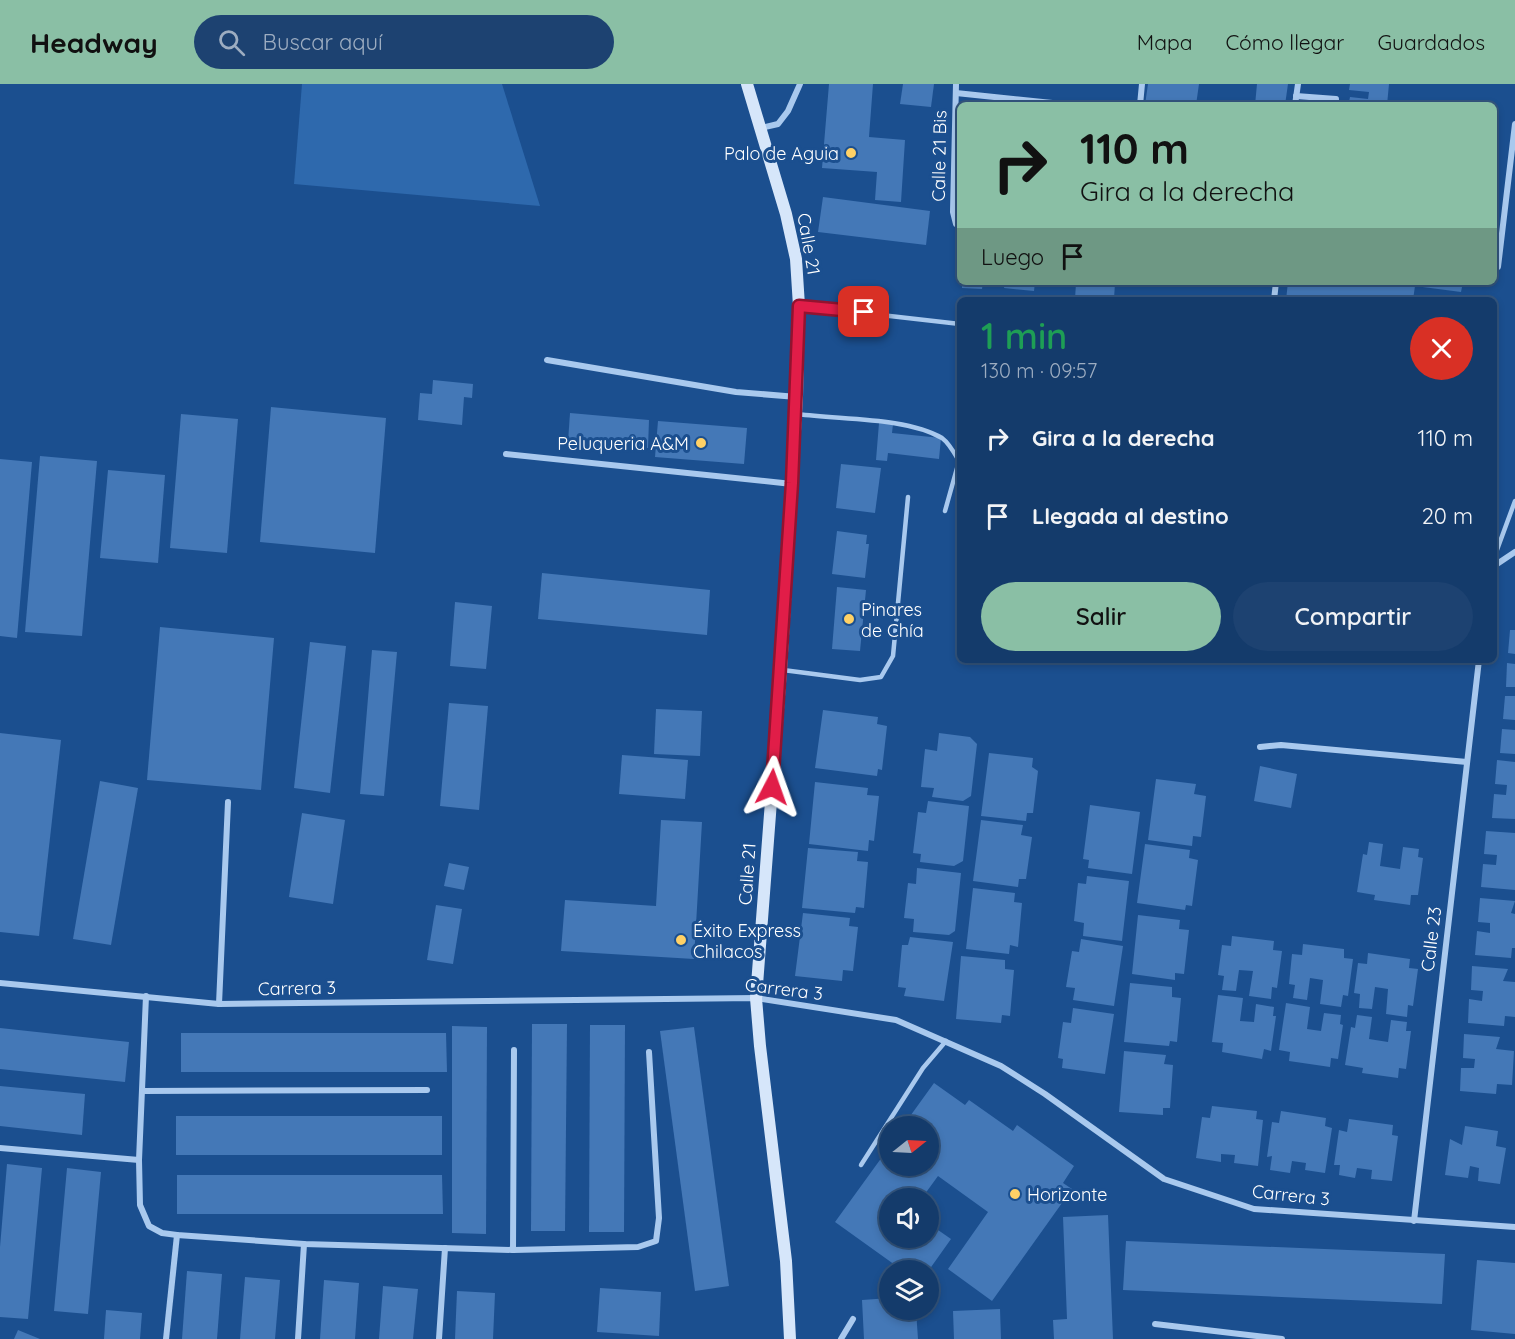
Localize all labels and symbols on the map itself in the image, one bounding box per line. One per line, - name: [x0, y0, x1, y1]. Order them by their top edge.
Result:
- street label: Calle 21 Bis: [927, 110, 951, 202]
- place label: Palo de Aguia: [724, 142, 839, 165]
- marker: Palo de Aguia: [844, 146, 858, 160]
- street label: Calle 21: [792, 211, 826, 277]
- pin: [838, 286, 889, 337]
- place label: Peluqueria A&M: [557, 432, 689, 455]
- marker: Peluqueria A&M: [694, 436, 708, 450]
- place label: Pinares de Chía: [861, 598, 924, 642]
- marker: Pinares de Chía: [842, 612, 856, 626]
- position arrow: [740, 755, 804, 819]
- street label: Calle 21: [733, 842, 761, 906]
- street label: Calle 23: [1416, 905, 1446, 973]
- place label: Éxito Express Chilacos: [693, 919, 801, 963]
- marker: Éxito Express Chilacos: [674, 933, 688, 947]
- street label: Carrera 3: [744, 973, 824, 1005]
- street label: Carrera 3: [258, 976, 336, 1000]
- north arrow: [879, 1116, 939, 1176]
- street label: Carrera 3: [1251, 1179, 1331, 1211]
- place label: Horizonte: [1027, 1183, 1108, 1206]
- marker: Horizonte: [1008, 1187, 1022, 1201]

